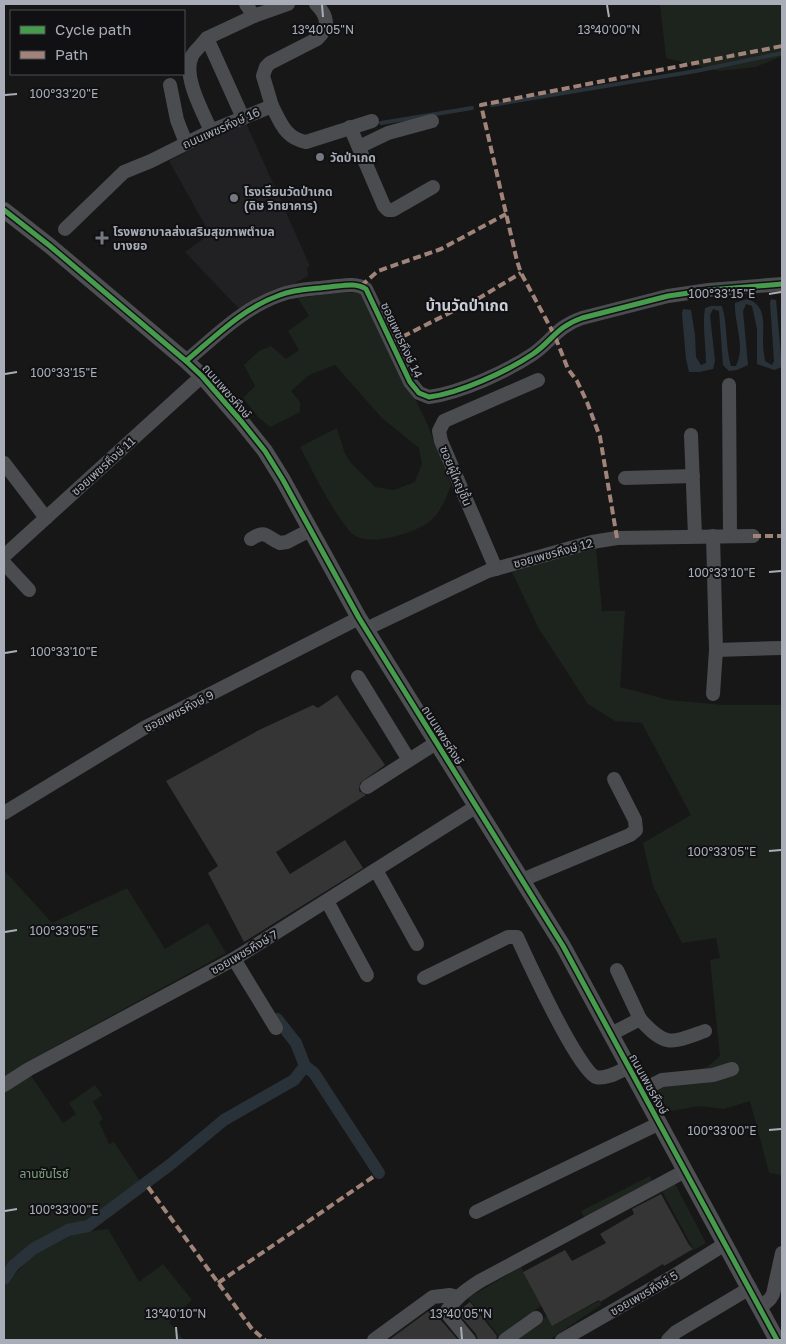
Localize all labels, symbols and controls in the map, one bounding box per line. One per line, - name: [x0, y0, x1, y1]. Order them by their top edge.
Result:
- legend: [10, 10, 185, 75]
- text: Cycle path: [55, 20, 131, 38]
- text: 13°40'05"N: [292, 22, 354, 37]
- text: 13°40'00"N: [578, 22, 640, 37]
- text: Path: [55, 45, 88, 63]
- text: 100°33'20"E: [30, 86, 98, 101]
- street label: ถนนเพชรหึงษ์ 16: [180, 104, 262, 152]
- place label: วัดป่าเกด: [330, 150, 376, 165]
- marker: วัดป่าเกด: [314, 151, 326, 163]
- place label: โรงเรียนวัดป่าเกด (ดิษ วิทยาคาร): [244, 184, 333, 213]
- marker: โรงเรียนวัดป่าเกด (ดิษ วิทยาคาร): [228, 192, 240, 204]
- place label: โรงพยาบาลส่งเสริมสุขภาพตำบล บางยอ: [113, 224, 275, 253]
- marker: โรงพยาบาลส่งเสริมสุขภาพตำบล บางยอ: [95, 231, 109, 245]
- text: 100°33'15"E: [689, 286, 755, 301]
- district label: บ้านวัดป่าเกด: [426, 296, 508, 314]
- street label: ซอยเพชรหึงษ์ 14: [378, 300, 426, 380]
- street label: ถนนเพชรหึงษ์: [199, 361, 255, 422]
- text: 100°33'15"E: [31, 365, 97, 380]
- street label: ซอยเพชรหึงษ์ 11: [68, 433, 138, 499]
- street label: ซอยผู้ใหญ่ชื้น: [437, 443, 476, 508]
- street label: ซอยเพชรหึงษ์ 12: [512, 535, 594, 571]
- text: 100°33'10"E: [688, 565, 756, 580]
- text: 100°33'10"E: [30, 644, 98, 659]
- street label: ซอยเพชรหึงษ์ 9: [142, 687, 216, 735]
- street label: ถนนเพชรหึงษ์: [419, 703, 467, 768]
- text: 100°33'05"E: [688, 844, 756, 859]
- text: 100°33'05"E: [30, 923, 98, 938]
- street label: ซอยเพชรหึงษ์ 7: [208, 927, 280, 977]
- street label: ถนนเพชรหึงษ์: [626, 1051, 672, 1117]
- text: 100°33'00"E: [688, 1123, 756, 1138]
- park label: ลานซันไรซ์: [19, 1166, 69, 1181]
- text: 100°33'00"E: [30, 1202, 98, 1217]
- street label: ซอยเพชรหึงษ์ 5: [607, 1268, 681, 1318]
- text: 13°40'10"N: [146, 1306, 206, 1321]
- text: 13°40'05"N: [430, 1306, 492, 1321]

